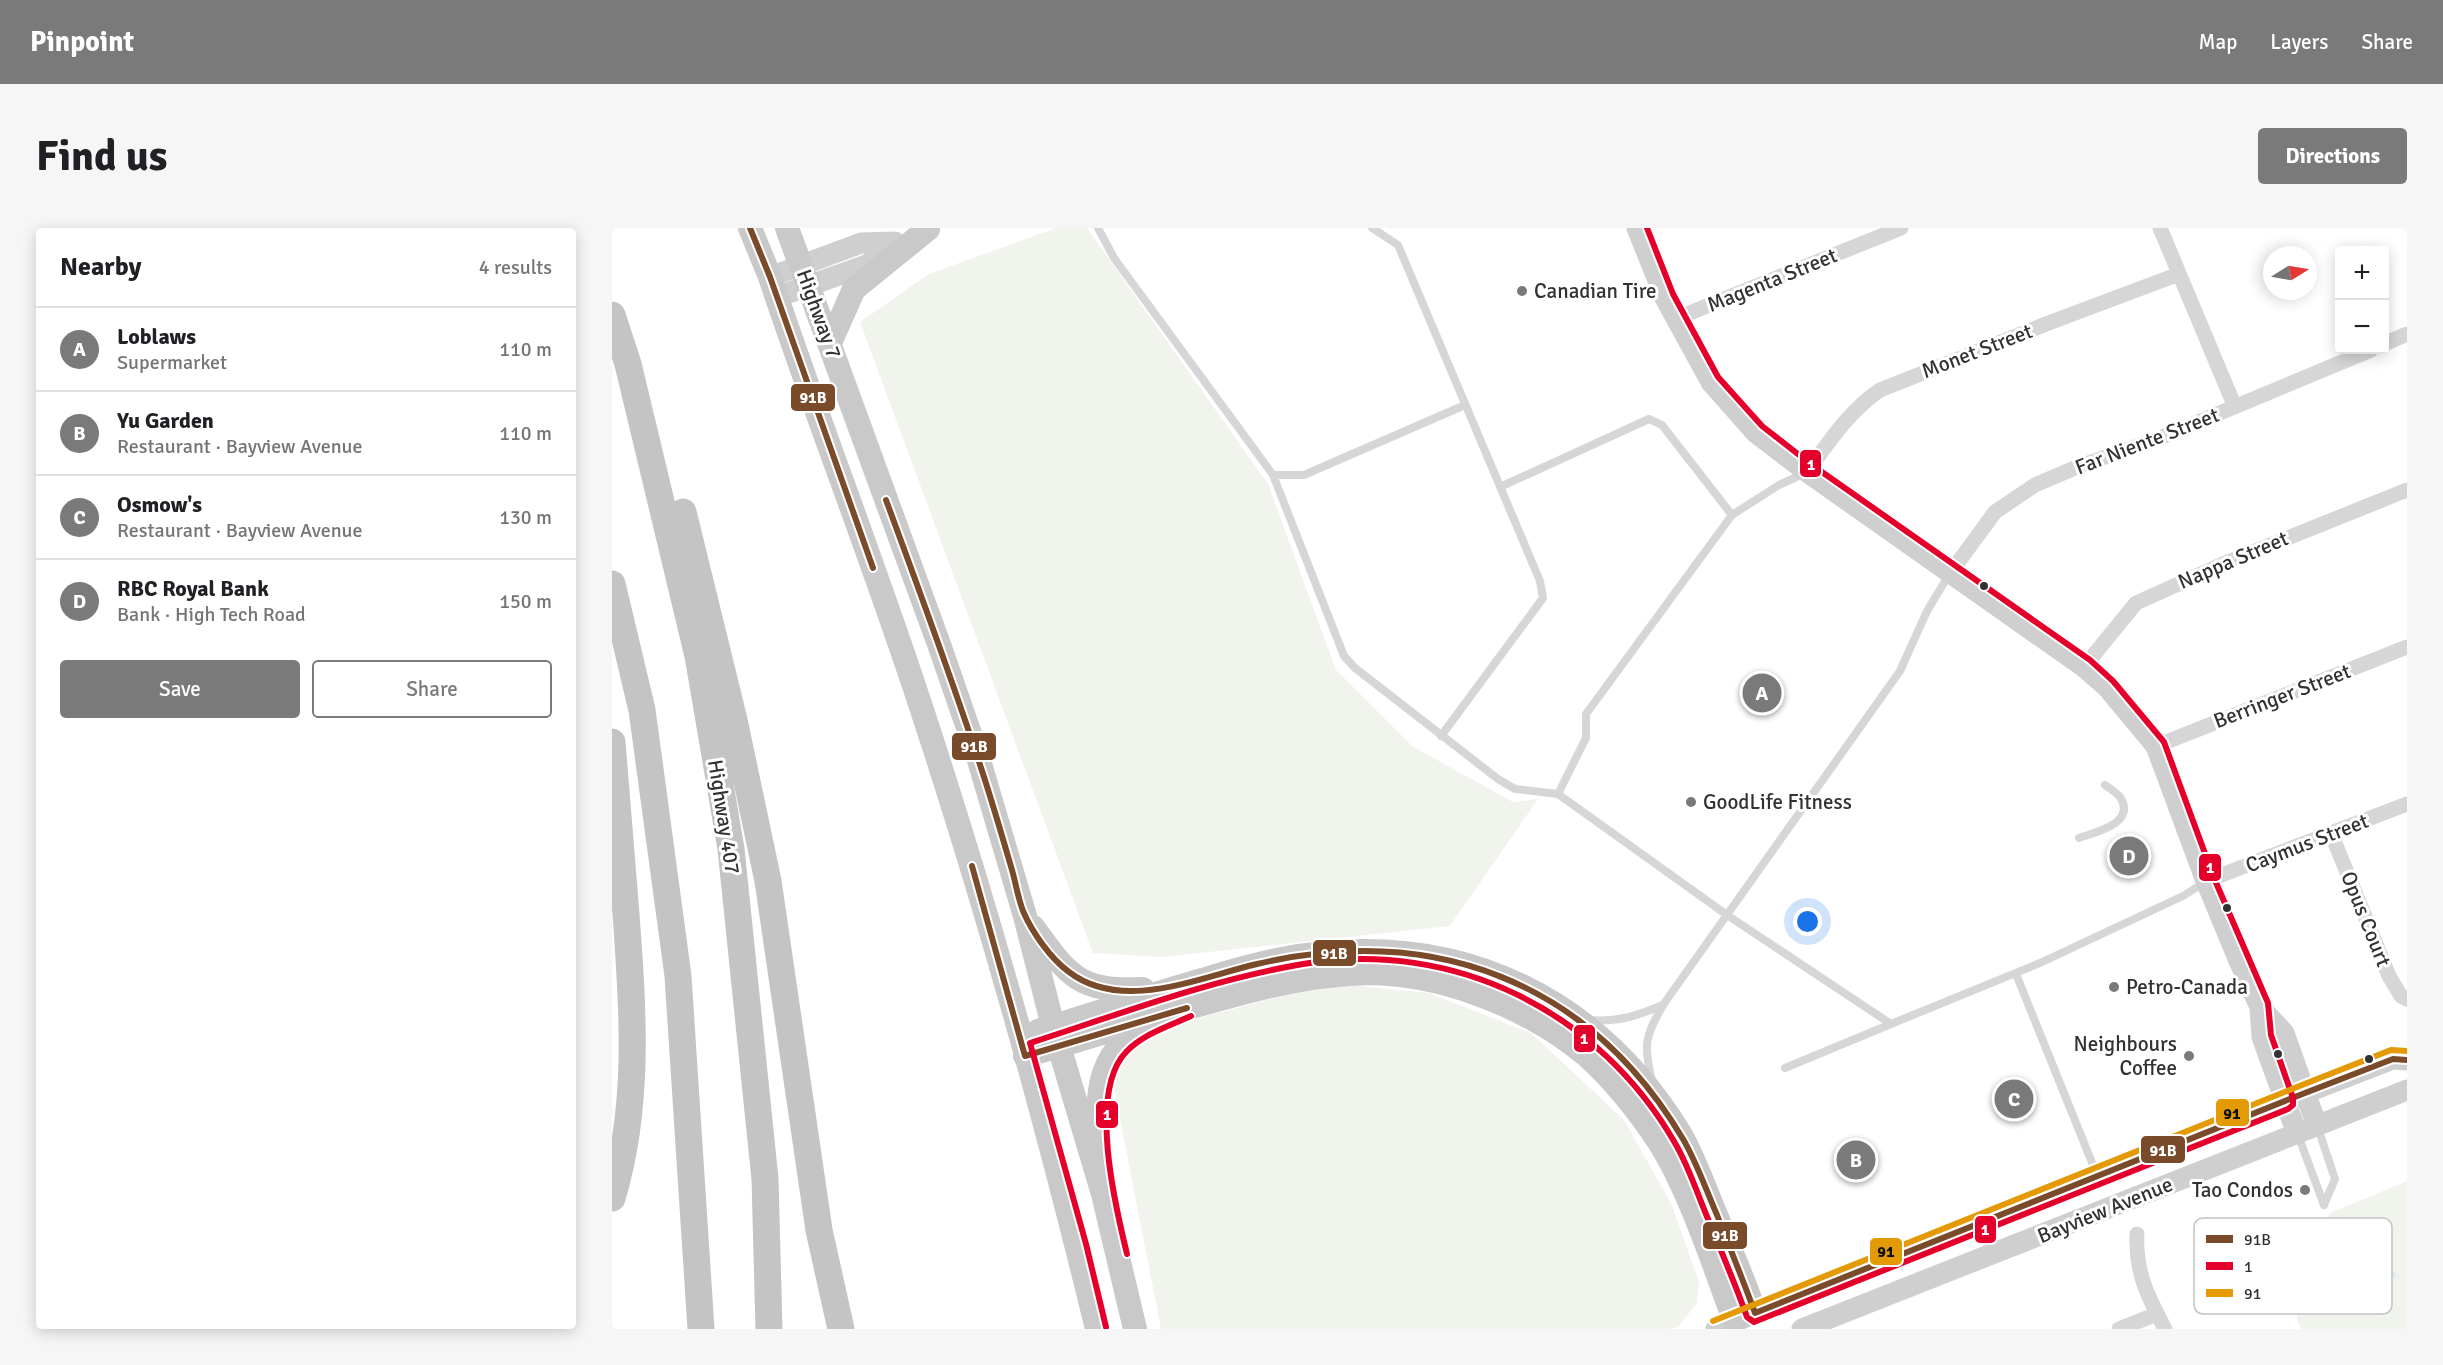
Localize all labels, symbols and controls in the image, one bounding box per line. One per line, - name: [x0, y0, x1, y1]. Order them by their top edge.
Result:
- text: Pinpoint: [30, 25, 134, 59]
- text: Map: [2199, 29, 2237, 55]
- text: Layers: [2270, 29, 2328, 55]
- text: Share: [2361, 29, 2413, 55]
- button: Directions: [2258, 128, 2407, 184]
- text: Find us: [36, 131, 167, 182]
- street label: Magenta Street: [1703, 242, 1841, 318]
- north arrow: [2263, 246, 2317, 300]
- map controls: [2335, 246, 2389, 354]
- button: +: [2335, 246, 2389, 300]
- text: Nearby: [60, 251, 141, 283]
- text: 4 results: [479, 255, 552, 280]
- street label: Highway 7: [791, 266, 847, 362]
- place label: Canadian Tire: [1534, 278, 1657, 304]
- marker: Canadian Tire: [1515, 284, 1529, 298]
- button: −: [2335, 300, 2389, 354]
- street label: Monet Street: [1918, 318, 2036, 384]
- text: Loblaws: [117, 323, 196, 350]
- text: A: [73, 337, 86, 362]
- text: 110 m: [499, 337, 552, 362]
- text: Supermarket: [117, 350, 227, 375]
- line badge: 91B: [790, 383, 836, 412]
- text: 91B: [799, 388, 827, 408]
- street label: Far Niente Street: [2071, 402, 2223, 480]
- text: Yu Garden: [117, 407, 214, 434]
- text: B: [73, 421, 86, 446]
- text: 110 m: [499, 421, 552, 446]
- text: Restaurant · Bayview Avenue: [117, 434, 363, 459]
- line badge: 1: [1799, 449, 1822, 478]
- text: 1: [1807, 455, 1816, 475]
- text: Osmow's: [117, 491, 202, 518]
- text: C: [73, 505, 86, 530]
- text: 130 m: [499, 505, 552, 530]
- text: Restaurant · Bayview Avenue: [117, 518, 363, 543]
- street label: Nappa Street: [2174, 525, 2292, 595]
- text: RBC Royal Bank: [117, 575, 269, 602]
- unlabelled marker: [1978, 580, 1990, 592]
- text: D: [73, 589, 86, 614]
- text: 150 m: [499, 589, 552, 614]
- text: Bank · High Tech Road: [117, 602, 306, 627]
- street label: Berringer Street: [2210, 658, 2354, 734]
- button: Save: [60, 660, 300, 718]
- button: Share: [312, 660, 552, 718]
- pin: A: [1742, 670, 1782, 716]
- line badge: 91B: [951, 732, 997, 761]
- text: 91B: [960, 737, 988, 757]
- street label: Highway 407: [702, 758, 746, 876]
- place label: GoodLife Fitness: [1703, 789, 1852, 815]
- marker: GoodLife Fitness: [1684, 795, 1698, 809]
- street label: Caymus Street: [2242, 808, 2372, 878]
- pin: D: [2110, 834, 2149, 878]
- line badge: 1: [2198, 853, 2222, 882]
- text: 1: [2206, 858, 2215, 878]
- street label: Opus Court: [2335, 867, 2397, 971]
- unlabelled marker: [2221, 902, 2233, 914]
- your location: [1793, 907, 1822, 936]
- line badge: 91B: [1312, 939, 1357, 967]
- text: 91B: [1320, 944, 1348, 964]
- place label: Petro-Canada: [2126, 974, 2248, 1000]
- marker: Petro-Canada: [2107, 980, 2121, 994]
- line badge: 1: [1573, 1024, 1596, 1053]
- text: 1: [1580, 1029, 1589, 1049]
- place label: Neighbours Coffee: [2074, 1031, 2177, 1081]
- unlabelled marker: [2272, 1048, 2284, 1060]
- marker: Neighbours Coffee: [2182, 1049, 2196, 1063]
- unlabelled marker: [2363, 1053, 2375, 1065]
- pin: C: [1994, 1076, 2034, 1122]
- line badge: 91: [2215, 1098, 2250, 1127]
- line badge: 1: [1095, 1100, 1119, 1129]
- text: 91: [2223, 1104, 2241, 1124]
- text: 1: [1103, 1105, 1112, 1125]
- line badge: 91B: [2140, 1135, 2186, 1164]
- pin: B: [1836, 1138, 1876, 1182]
- text: 91B: [2149, 1141, 2177, 1161]
- street label: Bayview Avenue: [2034, 1171, 2176, 1249]
- place label: Tao Condos: [2192, 1177, 2293, 1203]
- marker: Tao Condos: [2298, 1183, 2312, 1197]
- line badge: 1: [1974, 1215, 1997, 1244]
- legend: [2194, 1218, 2392, 1314]
- text: 1: [1981, 1220, 1990, 1240]
- line badge: 91B: [1702, 1221, 1748, 1250]
- text: 91B: [1711, 1226, 1739, 1246]
- text: 91B: [2244, 1230, 2271, 1250]
- line badge: 91: [1869, 1237, 1903, 1266]
- text: 91: [1877, 1242, 1895, 1262]
- text: 1: [2244, 1257, 2253, 1277]
- text: 91: [2244, 1284, 2261, 1304]

